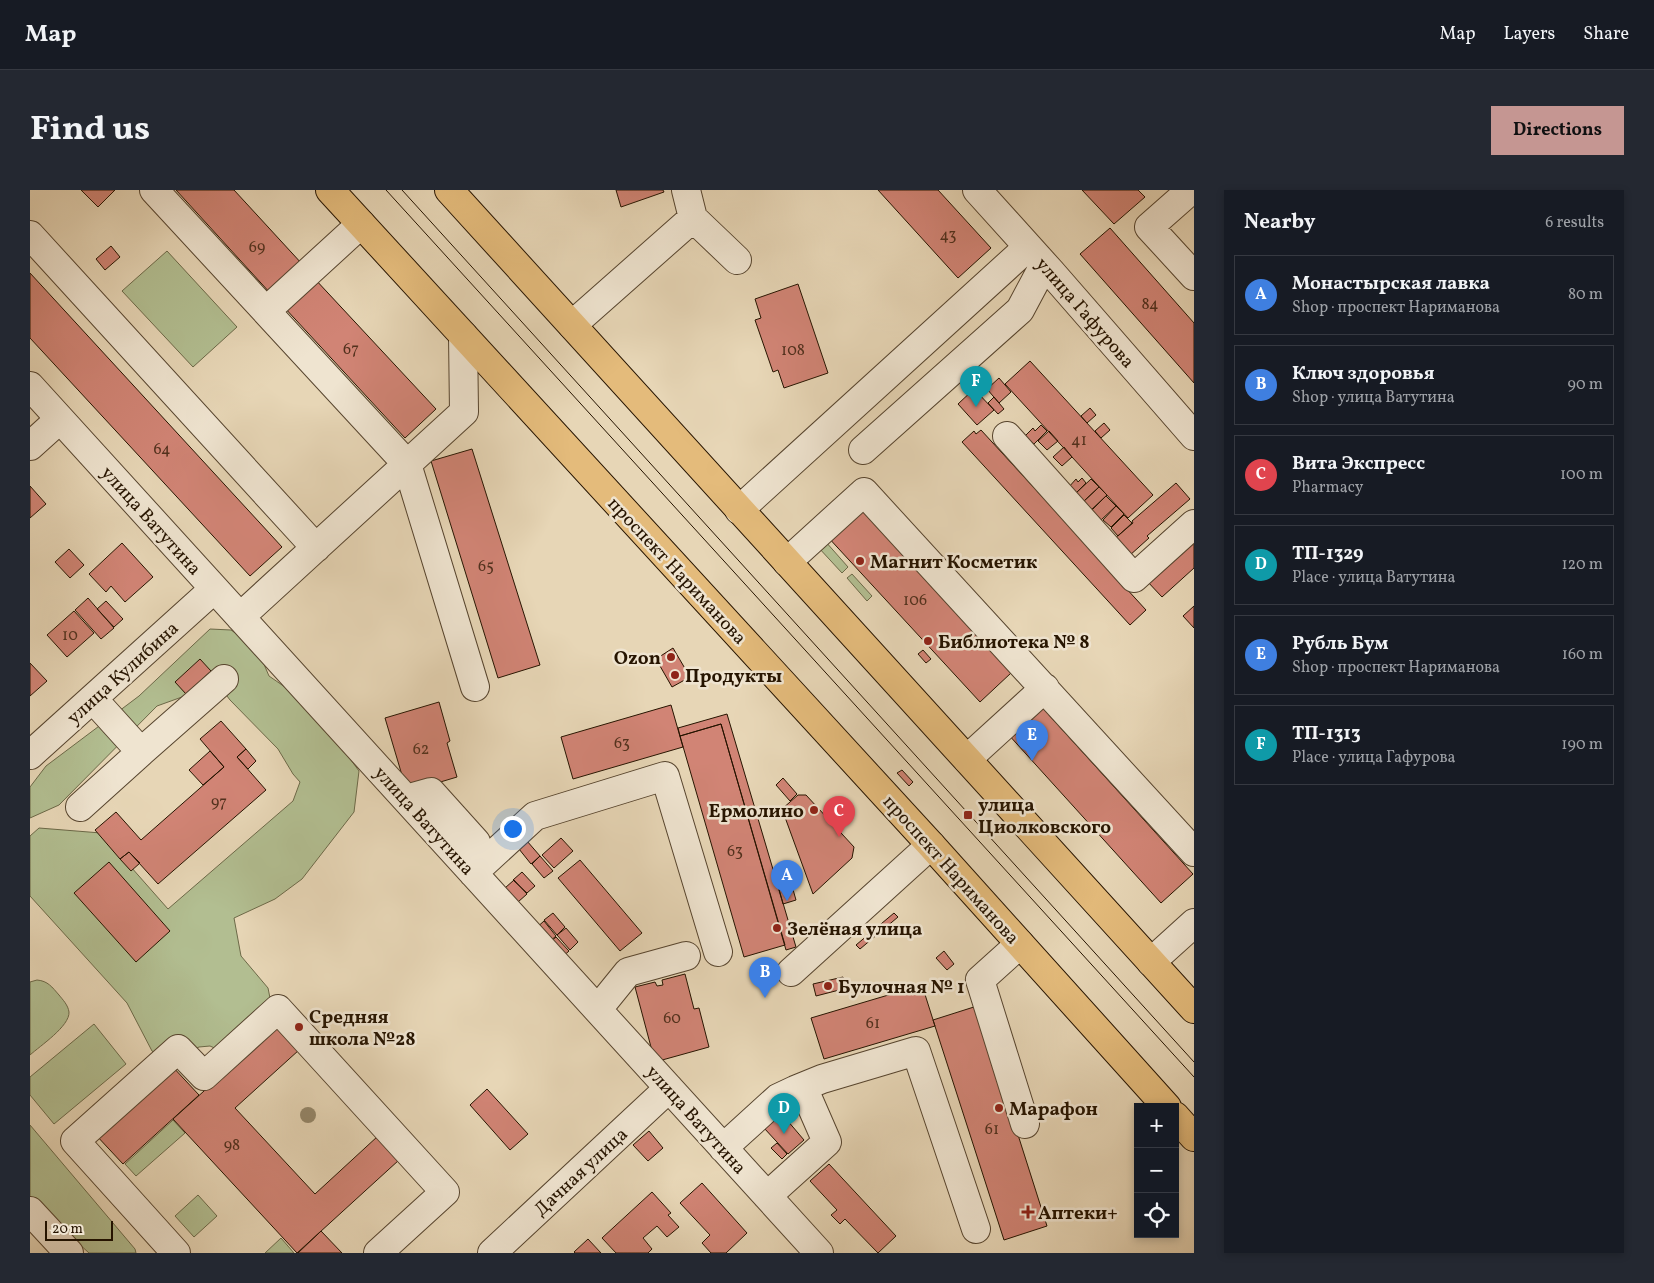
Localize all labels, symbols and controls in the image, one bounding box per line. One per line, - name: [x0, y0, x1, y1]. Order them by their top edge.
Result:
- text: Map: [25, 18, 76, 52]
- text: Map: [1439, 22, 1475, 47]
- text: Layers: [1503, 22, 1555, 47]
- text: Share: [1583, 22, 1629, 47]
- text: Find us: [30, 106, 150, 154]
- button: Directions: [1491, 106, 1624, 155]
- text: Nearby: [1244, 208, 1315, 237]
- text: 6 results: [1545, 212, 1604, 234]
- house number: 43: [939, 225, 957, 247]
- house number: 69: [249, 237, 265, 259]
- street label: улица Гафурова: [1029, 252, 1140, 374]
- text: Монастырская лавка: [1292, 271, 1490, 297]
- text: A: [1255, 284, 1267, 306]
- text: 80 m: [1568, 284, 1603, 306]
- house number: 84: [1141, 294, 1159, 316]
- text: Shop · проспект Нариманова: [1292, 297, 1500, 319]
- house number: 67: [343, 339, 359, 361]
- house number: 108: [781, 340, 805, 362]
- text: Ключ здоровья: [1292, 361, 1435, 387]
- pin: F: [960, 366, 992, 407]
- text: B: [1256, 374, 1266, 396]
- text: 90 m: [1567, 374, 1603, 396]
- text: Shop · улица Ватутина: [1292, 387, 1455, 409]
- house number: 41: [1071, 430, 1087, 452]
- house number: 64: [153, 439, 171, 461]
- text: Вита Экспресс: [1292, 451, 1425, 477]
- street label: улица Ватутина: [94, 461, 207, 582]
- text: C: [1256, 464, 1266, 486]
- text: 100 m: [1560, 464, 1603, 486]
- text: Pharmacy: [1292, 477, 1363, 499]
- street label: проспект Нариманова: [601, 492, 752, 651]
- text: ТП-1329: [1292, 541, 1364, 567]
- place label: Магнит Косметик: [870, 550, 1038, 576]
- text: D: [1255, 554, 1267, 576]
- text: 120 m: [1561, 554, 1603, 576]
- marker: Магнит Косметик: [854, 555, 866, 567]
- house number: 65: [478, 556, 494, 578]
- text: Place · улица Ватутина: [1292, 567, 1456, 589]
- house number: 106: [903, 590, 927, 612]
- street label: улица Кулибина: [62, 616, 185, 731]
- house number: 10: [62, 625, 78, 647]
- place label: Библиотека № 8: [938, 630, 1090, 656]
- text: Рубль Бум: [1292, 631, 1388, 657]
- marker: Библиотека № 8: [922, 635, 934, 647]
- text: E: [1256, 644, 1266, 666]
- text: 160 m: [1562, 644, 1603, 666]
- place label: Ozon: [614, 646, 661, 672]
- marker: Ozon: [665, 651, 677, 663]
- text: Shop · проспект Нариманова: [1292, 657, 1500, 679]
- place label: Продукты: [685, 664, 782, 690]
- marker: Продукты: [669, 669, 681, 681]
- pin: E: [1016, 720, 1048, 761]
- text: ТП-1313: [1292, 721, 1361, 747]
- house number: 63: [614, 733, 630, 755]
- text: F: [1256, 734, 1266, 756]
- text: 190 m: [1561, 734, 1603, 756]
- house number: 62: [413, 739, 429, 761]
- text: Place · улица Гафурова: [1292, 747, 1456, 769]
- street label: улица Ватутина: [367, 761, 480, 882]
- street label: проспект Нариманова: [876, 790, 1025, 951]
- house number: 97: [211, 792, 227, 814]
- place label: улица Циолковского: [978, 793, 1111, 841]
- pin: C: [823, 796, 855, 837]
- place label: Ермолино: [709, 799, 804, 825]
- marker: Ермолино: [808, 804, 820, 816]
- marker: улица Циолковского: [962, 809, 974, 821]
- your location: [500, 816, 526, 842]
- house number: 63: [727, 841, 743, 863]
- pin: A: [771, 860, 803, 901]
- place label: Зелёная улица: [787, 917, 922, 943]
- marker: Зелёная улица: [771, 922, 783, 934]
- pin: B: [749, 957, 781, 998]
- place label: Булочная № 1: [838, 975, 965, 1001]
- marker: Булочная № 1: [822, 980, 834, 992]
- place label: Средняя школа №28: [309, 1005, 416, 1053]
- house number: 60: [663, 1008, 681, 1030]
- house number: 61: [866, 1013, 880, 1035]
- marker: Средняя школа №28: [293, 1021, 305, 1033]
- street label: улица Ватутина: [639, 1060, 752, 1181]
- pin: D: [768, 1093, 800, 1134]
- place label: Марафон: [1009, 1097, 1098, 1123]
- marker: Марафон: [993, 1102, 1005, 1114]
- map controls: [1134, 1103, 1179, 1238]
- button: +: [1134, 1103, 1179, 1148]
- house number: 61: [985, 1119, 999, 1141]
- street label: Дачная улица: [529, 1122, 634, 1223]
- house number: 98: [224, 1135, 240, 1157]
- button: −: [1134, 1148, 1179, 1193]
- button: locate: [1134, 1193, 1179, 1238]
- place label: Аптеки+: [1038, 1201, 1118, 1227]
- marker: Аптеки+: [1022, 1206, 1034, 1218]
- scale bar: [45, 1218, 112, 1241]
- text: 20 m: [52, 1220, 83, 1239]

